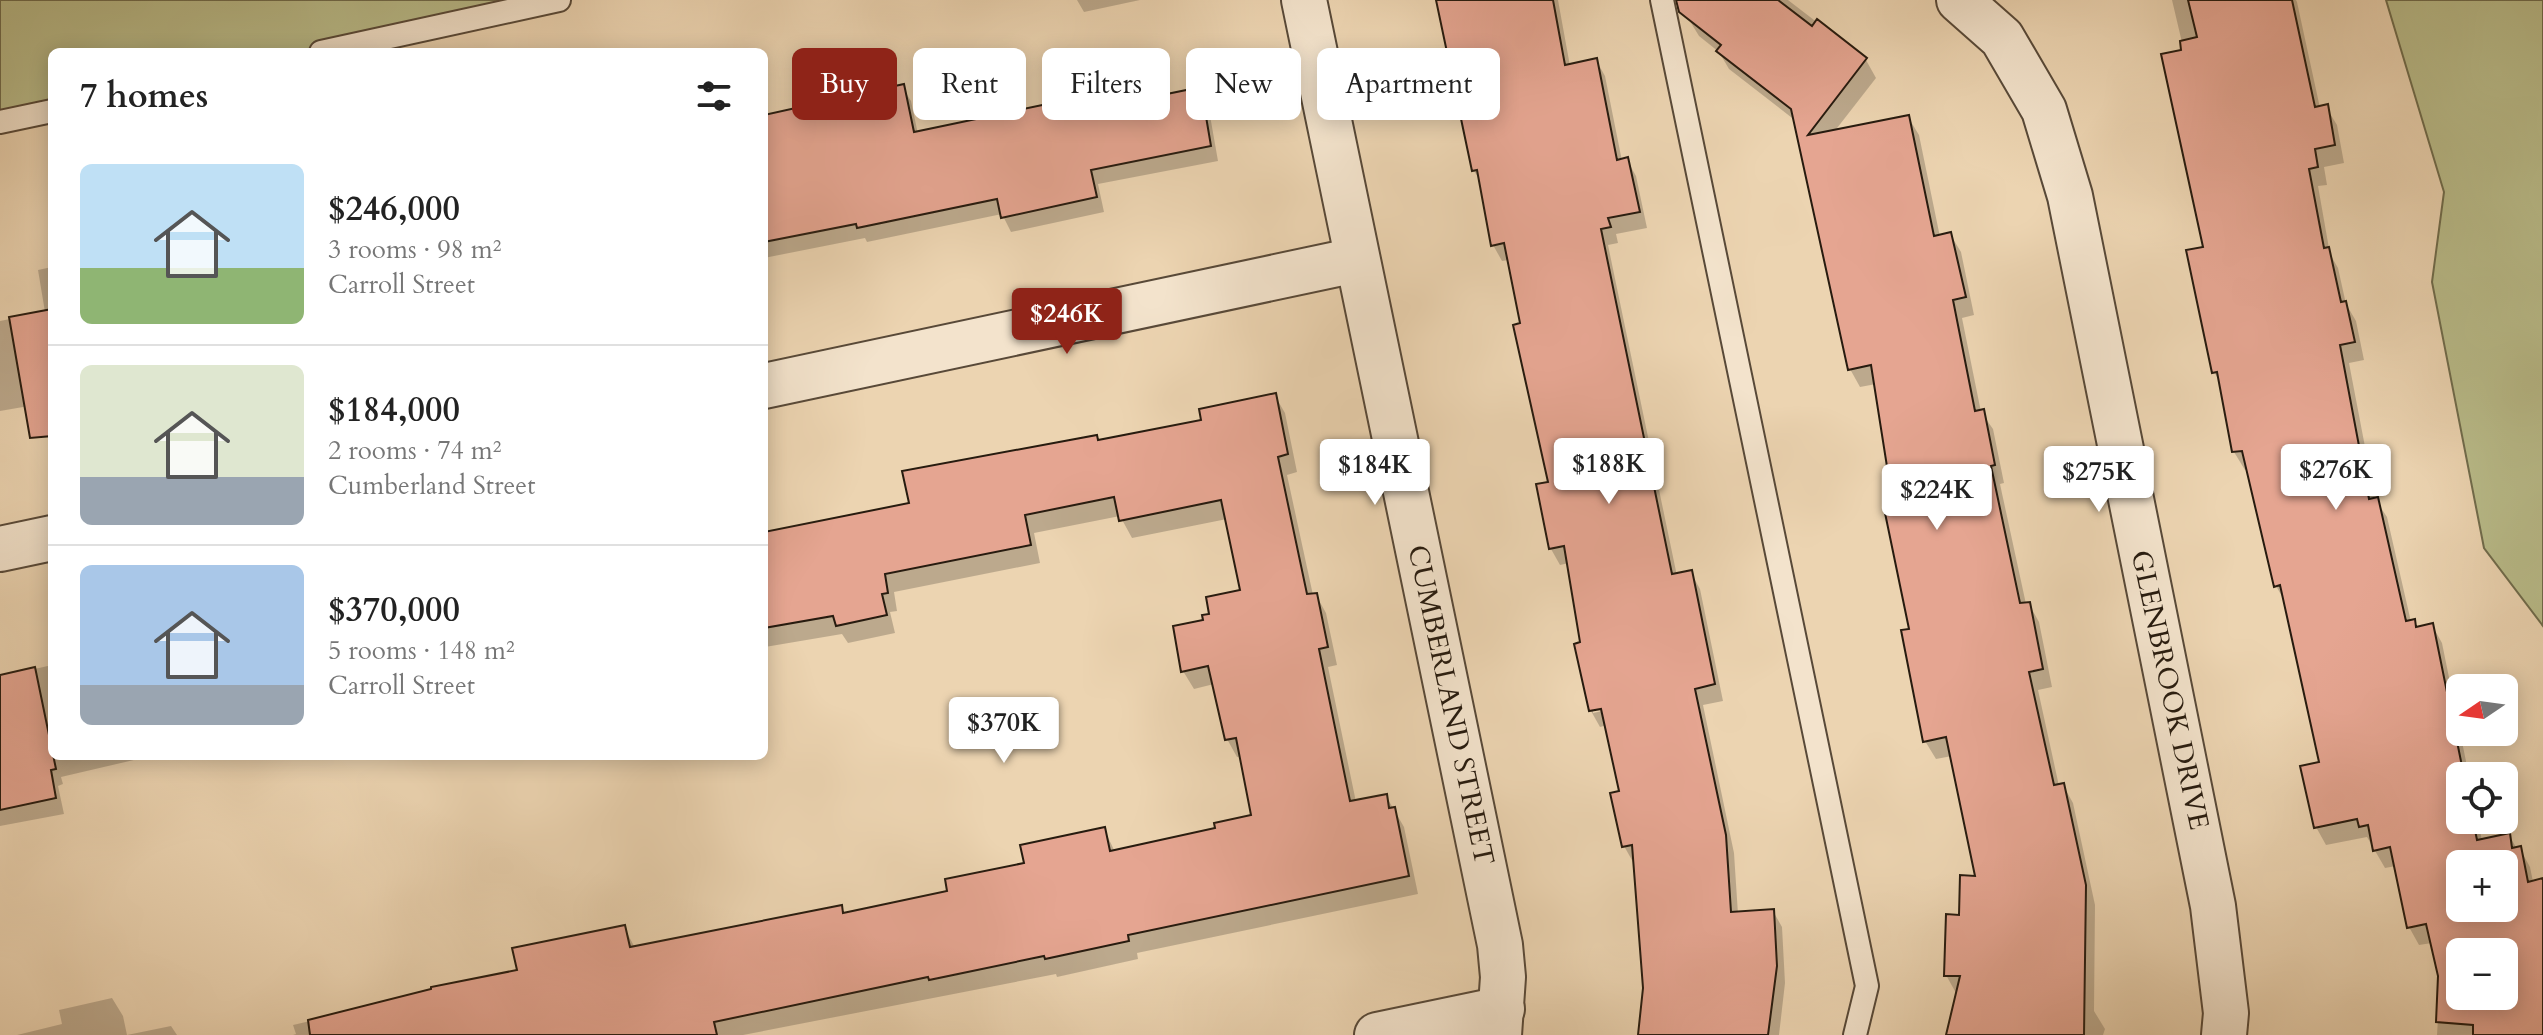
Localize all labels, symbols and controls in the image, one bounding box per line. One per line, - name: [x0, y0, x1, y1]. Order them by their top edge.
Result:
- chip: Buy: [792, 48, 897, 120]
- chip: Rent: [913, 48, 1026, 120]
- chip: Filters: [1042, 48, 1170, 120]
- chip: New: [1186, 48, 1301, 120]
- chip: Apartment: [1317, 48, 1500, 120]
- text: 7 homes: [80, 73, 208, 119]
- icon: filters: [692, 74, 736, 118]
- text: $246,000: [328, 186, 460, 232]
- icon: home: [144, 196, 240, 292]
- text: 3 rooms · 98 m²: [328, 232, 501, 267]
- text: Carroll Street: [328, 267, 475, 302]
- pin: $246K: [1011, 288, 1123, 356]
- text: $246K: [1030, 296, 1104, 331]
- text: $184,000: [328, 387, 460, 433]
- icon: home: [144, 397, 240, 493]
- text: 2 rooms · 74 m²: [328, 433, 501, 468]
- pin: $188K: [1553, 438, 1665, 506]
- pin: $184K: [1319, 439, 1431, 507]
- pin: $276K: [2280, 444, 2392, 512]
- text: $188K: [1572, 446, 1646, 481]
- pin: $275K: [2043, 446, 2155, 514]
- text: $184K: [1338, 447, 1412, 482]
- text: $276K: [2299, 452, 2373, 487]
- text: $275K: [2062, 454, 2136, 489]
- pin: $224K: [1881, 464, 1993, 532]
- text: Cumberland Street: [328, 468, 535, 503]
- text: $224K: [1900, 472, 1974, 507]
- street label: CUMBERLAND STREET: [1398, 541, 1504, 869]
- street label: GLENBROOK DRIVE: [2122, 547, 2218, 833]
- text: $370,000: [328, 587, 460, 633]
- icon: home: [144, 597, 240, 693]
- text: 5 rooms · 148 m²: [328, 633, 515, 668]
- text: Carroll Street: [328, 668, 475, 703]
- north arrow: [2446, 674, 2518, 746]
- map controls: [2446, 674, 2518, 1010]
- pin: $370K: [948, 697, 1060, 765]
- text: $370K: [967, 705, 1041, 740]
- button: locate: [2446, 762, 2518, 834]
- button: +: [2446, 850, 2518, 922]
- button: −: [2446, 938, 2518, 1010]

